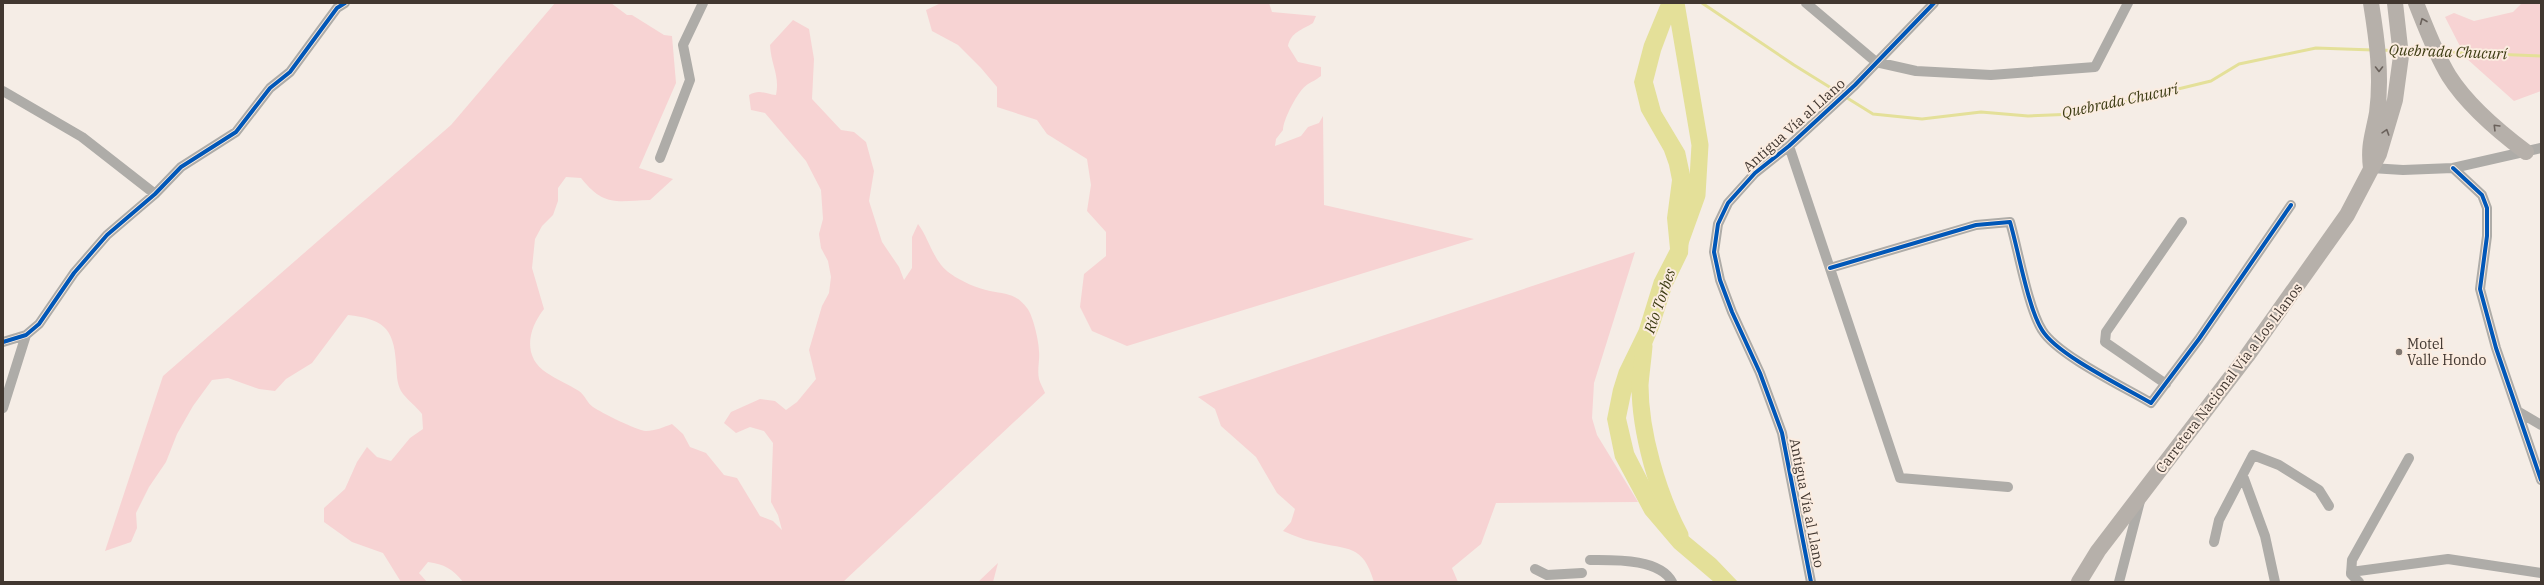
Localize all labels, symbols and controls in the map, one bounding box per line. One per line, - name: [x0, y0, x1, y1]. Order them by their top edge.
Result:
- one-way arrow: [2420, 18, 2428, 25]
- water label: Quebrada Chucurí: [2388, 40, 2509, 63]
- one-way arrow: [2375, 66, 2383, 72]
- street label: Antigua Vía al Llano: [1739, 74, 1849, 176]
- water label: Quebrada Chucurí: [2060, 79, 2181, 122]
- one-way arrow: [2493, 124, 2501, 132]
- one-way arrow: [2382, 129, 2390, 136]
- water label: Río Torbes: [1639, 266, 1680, 337]
- street label: Carretera Nacional Vía a Los Llanos: [2152, 279, 2307, 477]
- place label: Motel Valle Hondo: [2407, 335, 2487, 369]
- marker: Motel Valle Hondo: [2394, 347, 2404, 357]
- street label: Antigua Vía al Llano: [1786, 437, 1828, 569]

